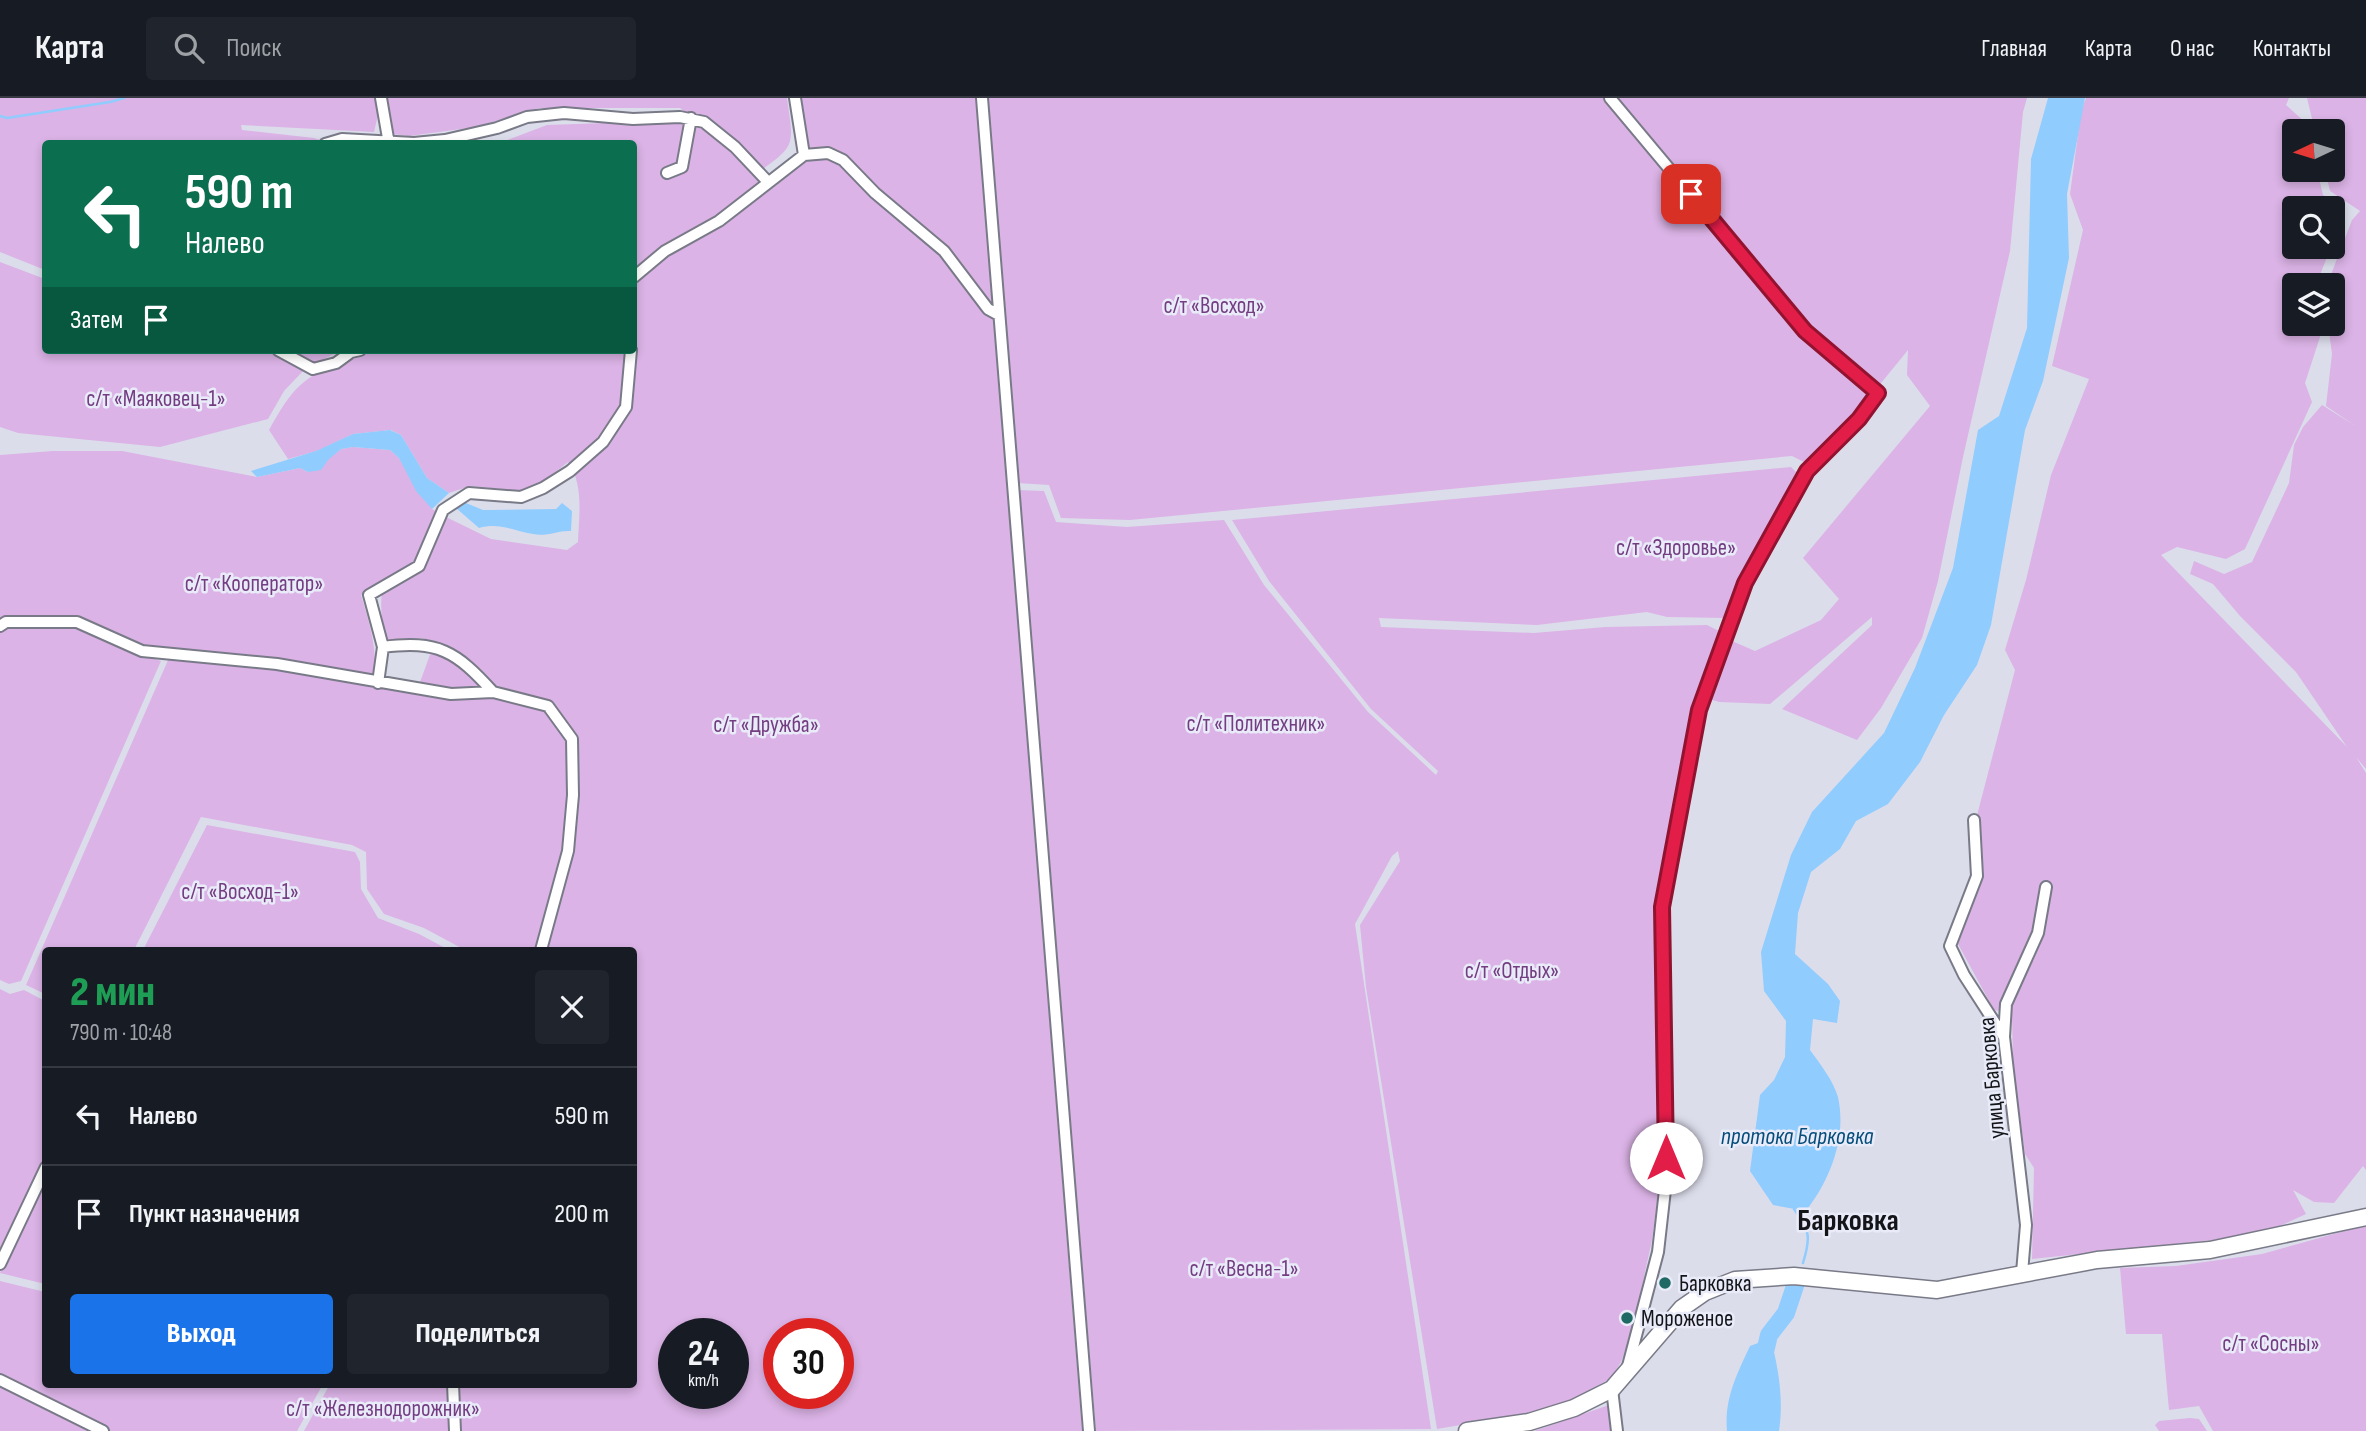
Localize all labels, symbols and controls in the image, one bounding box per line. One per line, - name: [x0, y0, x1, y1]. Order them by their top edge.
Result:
- search box: [146, 17, 636, 80]
- text: Карта: [35, 28, 104, 68]
- icon: search: [170, 29, 208, 67]
- text: Поиск: [226, 33, 281, 64]
- text: Главная: [1981, 34, 2047, 63]
- text: Карта: [2085, 34, 2132, 63]
- text: О нас: [2170, 34, 2215, 63]
- text: Контакты: [2253, 34, 2331, 63]
- north arrow: [2282, 119, 2345, 182]
- map controls: [2282, 119, 2345, 336]
- text: 590 m: [185, 164, 293, 223]
- pin: [1661, 164, 1721, 224]
- icon: left: [70, 168, 161, 259]
- icon: arrive: [1672, 175, 1710, 213]
- button: search: [2282, 196, 2345, 259]
- text: Налево: [185, 224, 265, 263]
- button: layers: [2282, 273, 2345, 336]
- park label: с/т «Восход»: [1163, 292, 1265, 320]
- icon: arrive: [137, 301, 175, 339]
- text: Затем: [70, 305, 123, 336]
- park label: с/т «Маяковец-1»: [86, 385, 226, 413]
- park label: с/т «Здоровье»: [1616, 534, 1736, 562]
- park label: с/т «Кооператор»: [185, 570, 323, 598]
- park label: с/т «Политехник»: [1187, 710, 1325, 738]
- park label: с/т «Дружба»: [713, 711, 819, 739]
- park label: с/т «Восход-1»: [181, 878, 299, 906]
- park label: с/т «Отдых»: [1465, 957, 1559, 985]
- text: 2 мин: [70, 967, 155, 1018]
- button: close: [535, 970, 609, 1044]
- street label: улица Барковка: [1973, 1016, 2011, 1140]
- text: 790 m · 10:48: [70, 1019, 172, 1047]
- icon: left: [70, 1097, 108, 1135]
- text: Налево: [129, 1101, 198, 1132]
- text: 590 m: [555, 1101, 609, 1132]
- position arrow: [1629, 1121, 1703, 1195]
- water label: протока Барковка: [1721, 1122, 1874, 1151]
- icon: arrive: [70, 1195, 108, 1233]
- text: Пункт назначения: [129, 1199, 300, 1230]
- text: 200 m: [554, 1199, 609, 1230]
- district label: Барковка: [1797, 1203, 1899, 1239]
- park label: с/т «Весна-1»: [1189, 1255, 1299, 1283]
- place label: Барковка: [1679, 1270, 1752, 1298]
- marker: Барковка: [1657, 1275, 1673, 1291]
- button: Выход: [70, 1294, 333, 1374]
- button: Поделиться: [347, 1294, 609, 1374]
- place label: Мороженое: [1641, 1305, 1733, 1333]
- marker: Мороженое: [1619, 1310, 1635, 1326]
- speed limit sign: 30: [763, 1318, 854, 1409]
- park label: с/т «Сосны»: [2222, 1330, 2320, 1358]
- text: 24: [688, 1333, 719, 1376]
- text: km/h: [688, 1370, 719, 1391]
- park label: с/т «Железнодорожник»: [286, 1395, 480, 1423]

